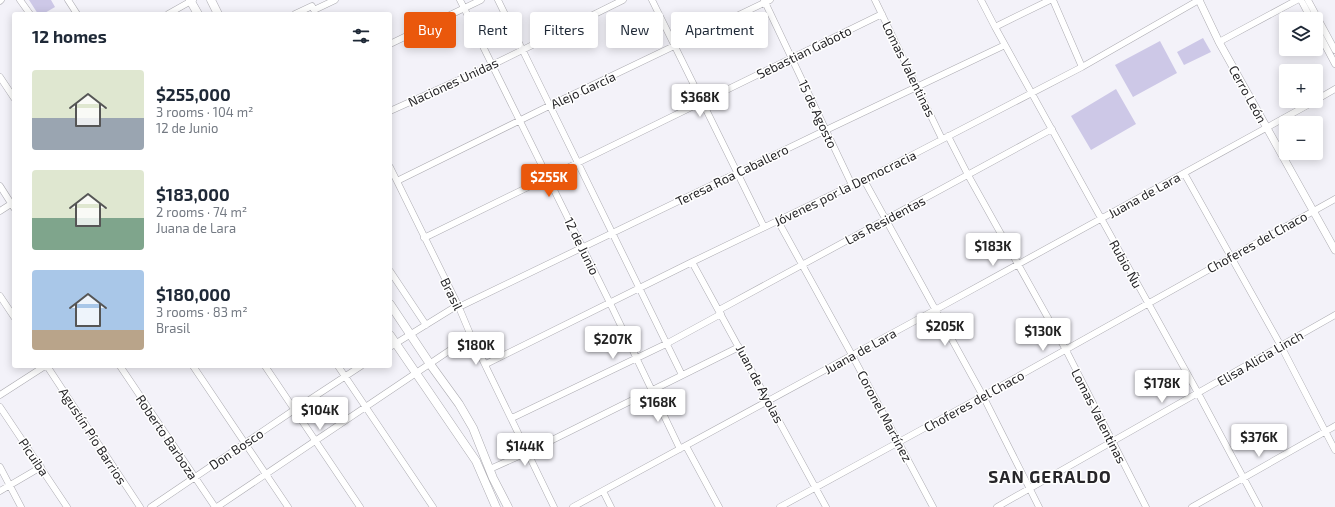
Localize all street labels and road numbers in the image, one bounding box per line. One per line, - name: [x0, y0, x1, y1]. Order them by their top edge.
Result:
- street label: Lomas Valentinas: [879, 19, 939, 119]
- street label: Sebastian Gaboto: [754, 22, 854, 82]
- street label: Naciones Unidas: [405, 54, 501, 110]
- street label: Cerro León: [1226, 62, 1270, 126]
- street label: Alejo García: [548, 68, 618, 112]
- street label: 15 de Agosto: [795, 77, 841, 151]
- street label: Teresa Roa Caballero: [673, 141, 791, 209]
- street label: Jóvenes por la Democracia: [771, 147, 919, 229]
- street label: Juana de Lara: [1105, 169, 1183, 221]
- street label: Las Residentas: [842, 192, 928, 248]
- street label: Choferes del Chaco: [1204, 208, 1310, 276]
- street label: 12 de Junio: [561, 214, 603, 278]
- street label: Rubio Ñu: [1106, 237, 1146, 291]
- street label: Brasil: [437, 275, 467, 313]
- street label: Juana de Lara: [821, 325, 899, 377]
- street label: Elisa Alicia Linch: [1214, 327, 1306, 389]
- street label: Juan de Ayolas: [733, 342, 787, 426]
- street label: Lomas Valentinas: [1068, 366, 1130, 466]
- street label: Choferes del Chaco: [921, 367, 1027, 435]
- street label: Coronel Martínez: [854, 368, 916, 464]
- street label: Agustín Pío Barrios: [56, 385, 130, 487]
- street label: Roberto Barboza: [133, 391, 201, 483]
- street label: Don Bosco: [206, 425, 266, 473]
- street label: Picuiba: [16, 435, 52, 479]

